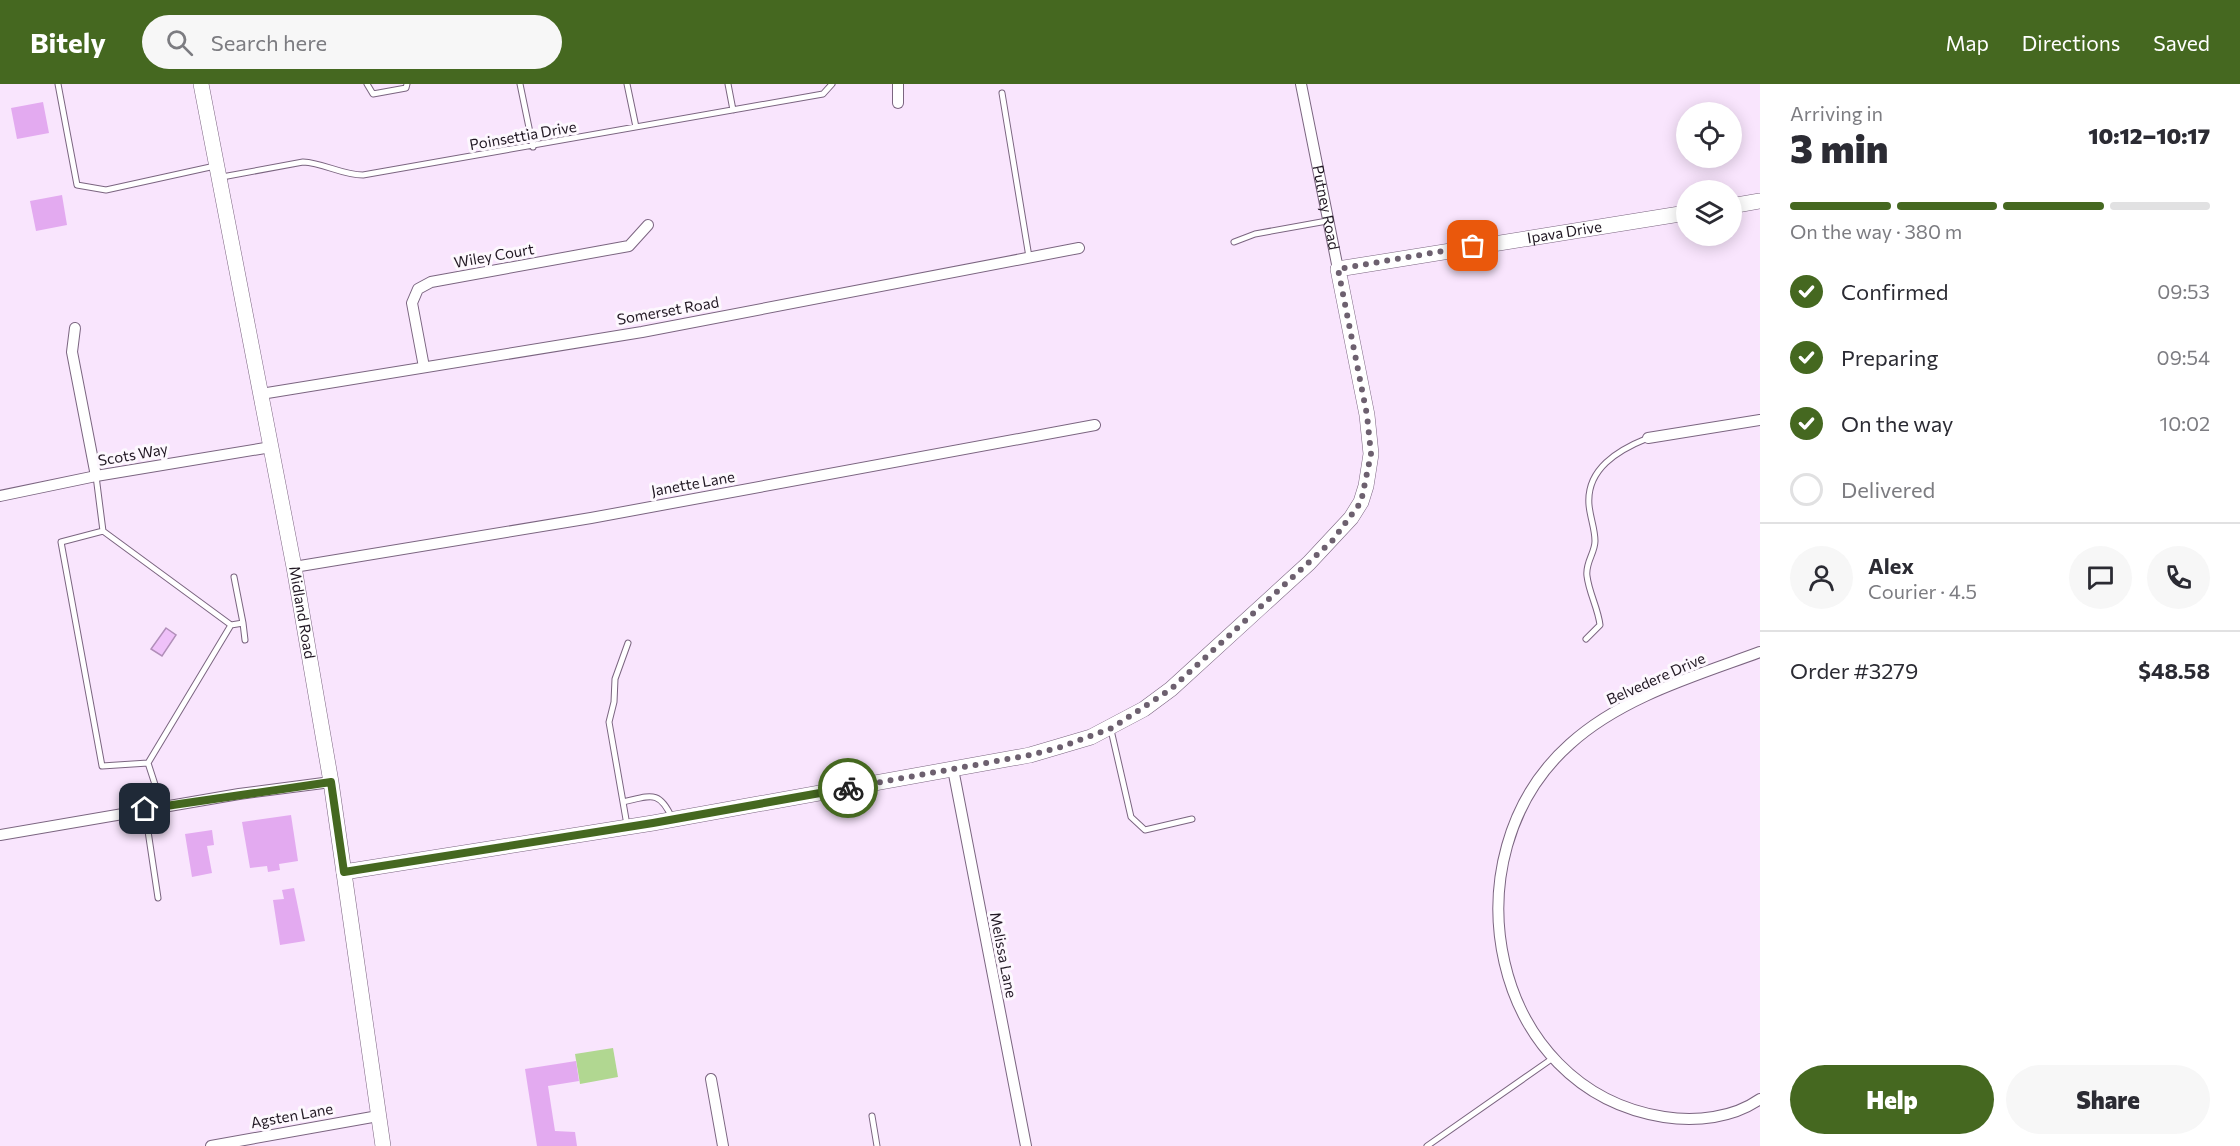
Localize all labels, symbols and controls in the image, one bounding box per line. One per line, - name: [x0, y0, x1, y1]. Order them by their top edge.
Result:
- search box: [142, 15, 562, 69]
- text: Bitely: [30, 25, 106, 59]
- icon: search: [163, 26, 196, 59]
- text: Search here: [211, 29, 327, 56]
- text: Map: [1946, 30, 1989, 55]
- text: Directions: [2022, 30, 2120, 55]
- text: Saved: [2153, 30, 2210, 55]
- text: Arriving in: [1790, 101, 1883, 125]
- map controls: [1676, 102, 1742, 246]
- button: locate: [1676, 102, 1742, 168]
- street label: Poinsettia Drive: [468, 117, 578, 153]
- text: 10:12–10:17: [2088, 122, 2210, 149]
- text: 3 min: [1790, 123, 1888, 171]
- street label: Putney Road: [1309, 163, 1344, 251]
- button: layers: [1676, 180, 1742, 246]
- street label: Ipava Drive: [1526, 217, 1603, 246]
- text: On the way · 380 m: [1790, 219, 1962, 243]
- pin: [1447, 220, 1498, 271]
- icon: bag: [1456, 229, 1489, 262]
- street label: Wiley Court: [452, 239, 535, 271]
- icon: check: [1790, 275, 1823, 308]
- text: Confirmed: [1841, 278, 1948, 305]
- text: 09:53: [2157, 279, 2210, 303]
- street label: Somerset Road: [615, 292, 720, 328]
- icon: check: [1790, 341, 1823, 374]
- text: Preparing: [1841, 344, 1938, 371]
- text: 09:54: [2157, 345, 2210, 369]
- icon: check: [1790, 407, 1823, 440]
- text: On the way: [1841, 410, 1953, 437]
- text: 10:02: [2160, 411, 2210, 435]
- street label: Scots Way: [96, 439, 170, 469]
- street label: Janette Lane: [650, 467, 736, 499]
- text: Delivered: [1841, 476, 1935, 503]
- button: person: [1790, 546, 1853, 609]
- button: chat: [2069, 546, 2132, 609]
- button: phone: [2147, 546, 2210, 609]
- text: Alex: [1868, 552, 1914, 579]
- street label: Midland Road: [286, 565, 320, 660]
- text: Courier · 4.5: [1868, 579, 1977, 603]
- street label: Belvedere Drive: [1603, 648, 1708, 708]
- text: Order #3279: [1790, 657, 1918, 684]
- text: $48.58: [2138, 657, 2210, 684]
- courier: [818, 758, 878, 818]
- icon: bike: [832, 772, 865, 805]
- pin: [119, 783, 170, 834]
- icon: home: [128, 792, 161, 825]
- street label: Melissa Lane: [987, 910, 1021, 999]
- button: Help: [1790, 1065, 1994, 1134]
- button: Share: [2006, 1065, 2210, 1134]
- street label: Agsten Lane: [249, 1099, 334, 1131]

